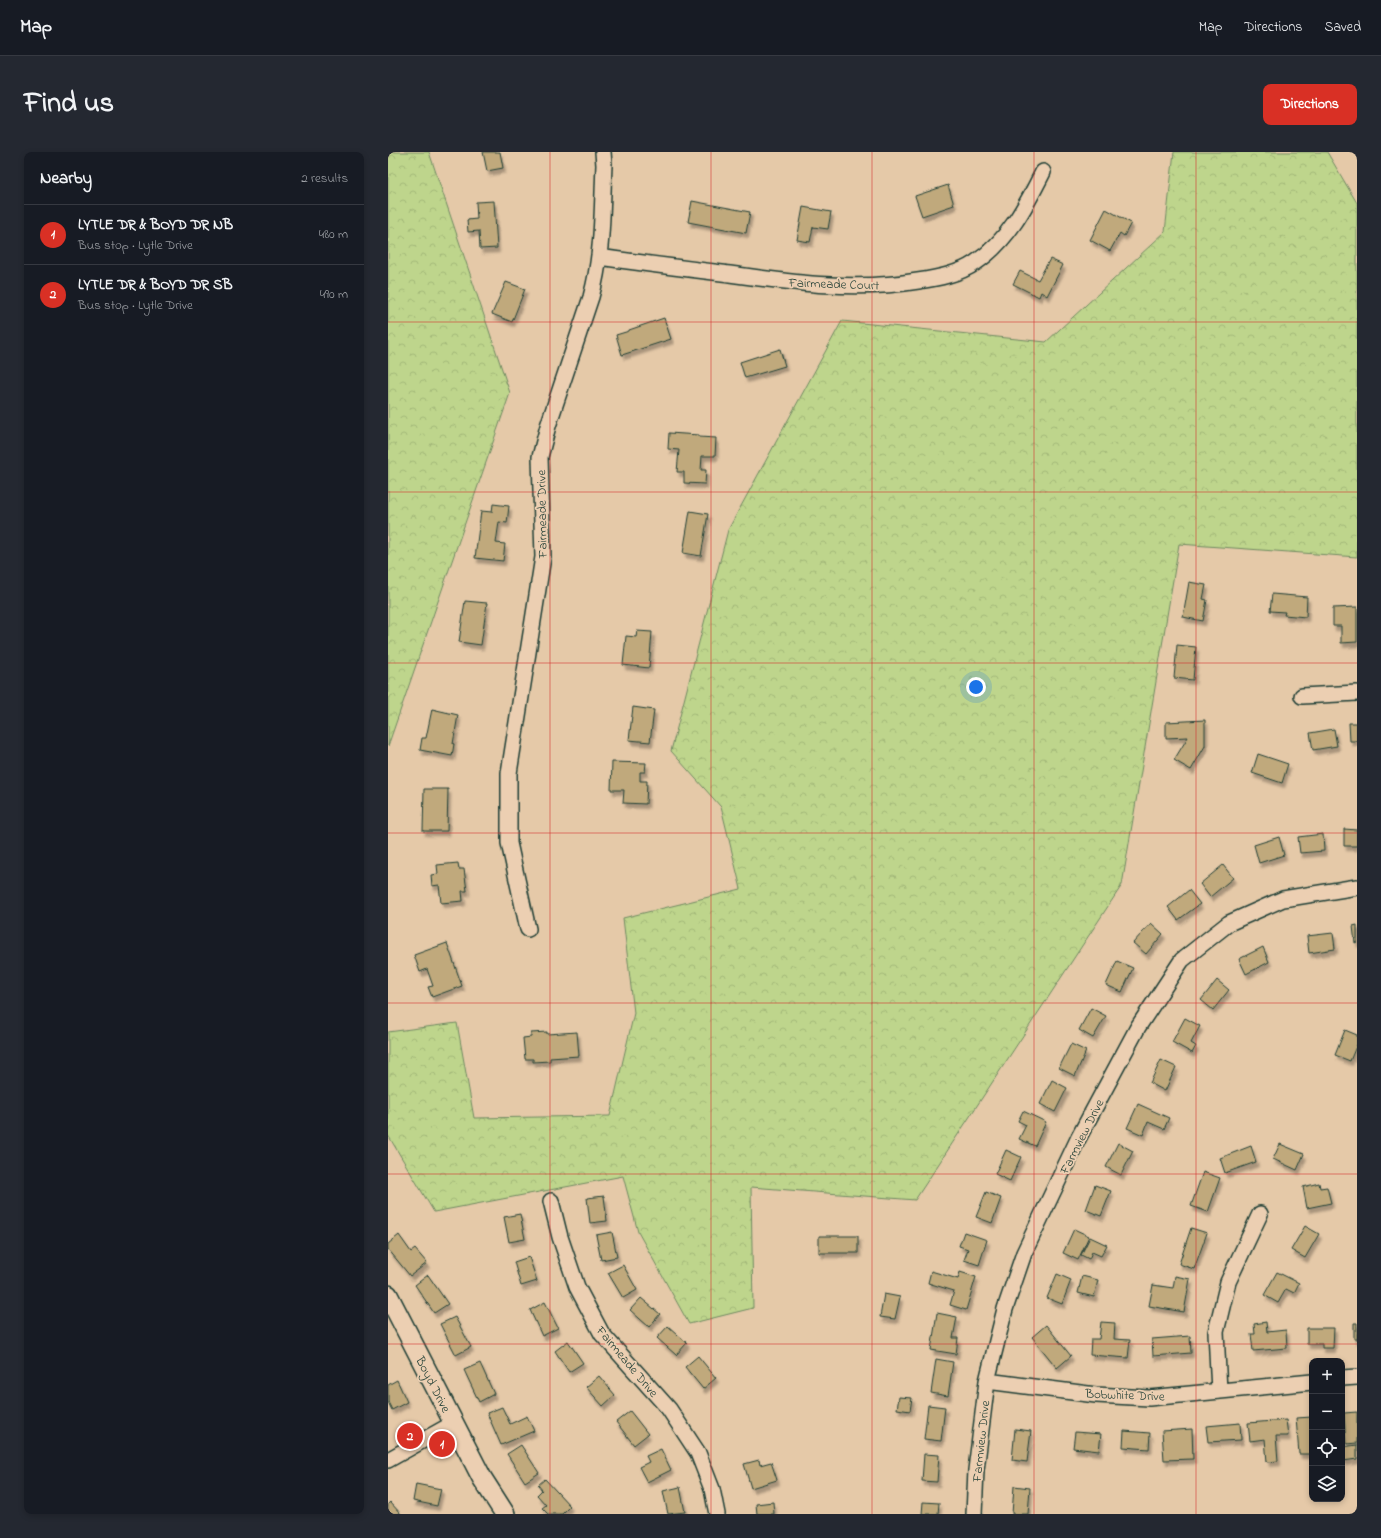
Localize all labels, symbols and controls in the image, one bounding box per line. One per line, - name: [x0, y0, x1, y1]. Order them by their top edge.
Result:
- text: Map: [20, 14, 52, 41]
- text: Map: [1199, 17, 1222, 38]
- text: Directions: [1244, 17, 1302, 38]
- text: Saved: [1324, 17, 1361, 38]
- text: Find us: [24, 84, 114, 125]
- button: Directions: [1263, 84, 1357, 125]
- text: Nearby: [40, 166, 92, 191]
- text: 2 results: [301, 169, 348, 188]
- text: LYTLE DR & BOYD DR NB: [78, 214, 233, 236]
- text: 1: [51, 225, 55, 244]
- text: 480 m: [319, 225, 348, 244]
- text: Bus stop · Lytle Drive: [78, 236, 193, 255]
- street label: Fairmeade Court: [787, 273, 880, 296]
- text: LYTLE DR & BOYD DR SB: [78, 274, 233, 296]
- text: 2: [50, 285, 56, 304]
- text: 490 m: [320, 285, 348, 304]
- text: Bus stop · Lytle Drive: [78, 296, 193, 315]
- street label: Fairmeade Drive: [532, 470, 553, 559]
- your location: [966, 677, 986, 697]
- street label: Farmview Drive: [1055, 1096, 1109, 1178]
- street label: Fairmeade Drive: [591, 1321, 663, 1402]
- street label: Boyd Drive: [409, 1352, 455, 1417]
- map controls: [1309, 1358, 1345, 1502]
- button: +: [1309, 1358, 1345, 1394]
- street label: Bobwhite Drive: [1084, 1385, 1165, 1406]
- button: −: [1309, 1394, 1345, 1430]
- street label: Farmview Drive: [968, 1399, 995, 1484]
- pin: 2: [397, 1421, 423, 1451]
- pin: 1: [429, 1429, 455, 1459]
- button: locate: [1309, 1430, 1345, 1466]
- button: layers: [1309, 1466, 1345, 1502]

